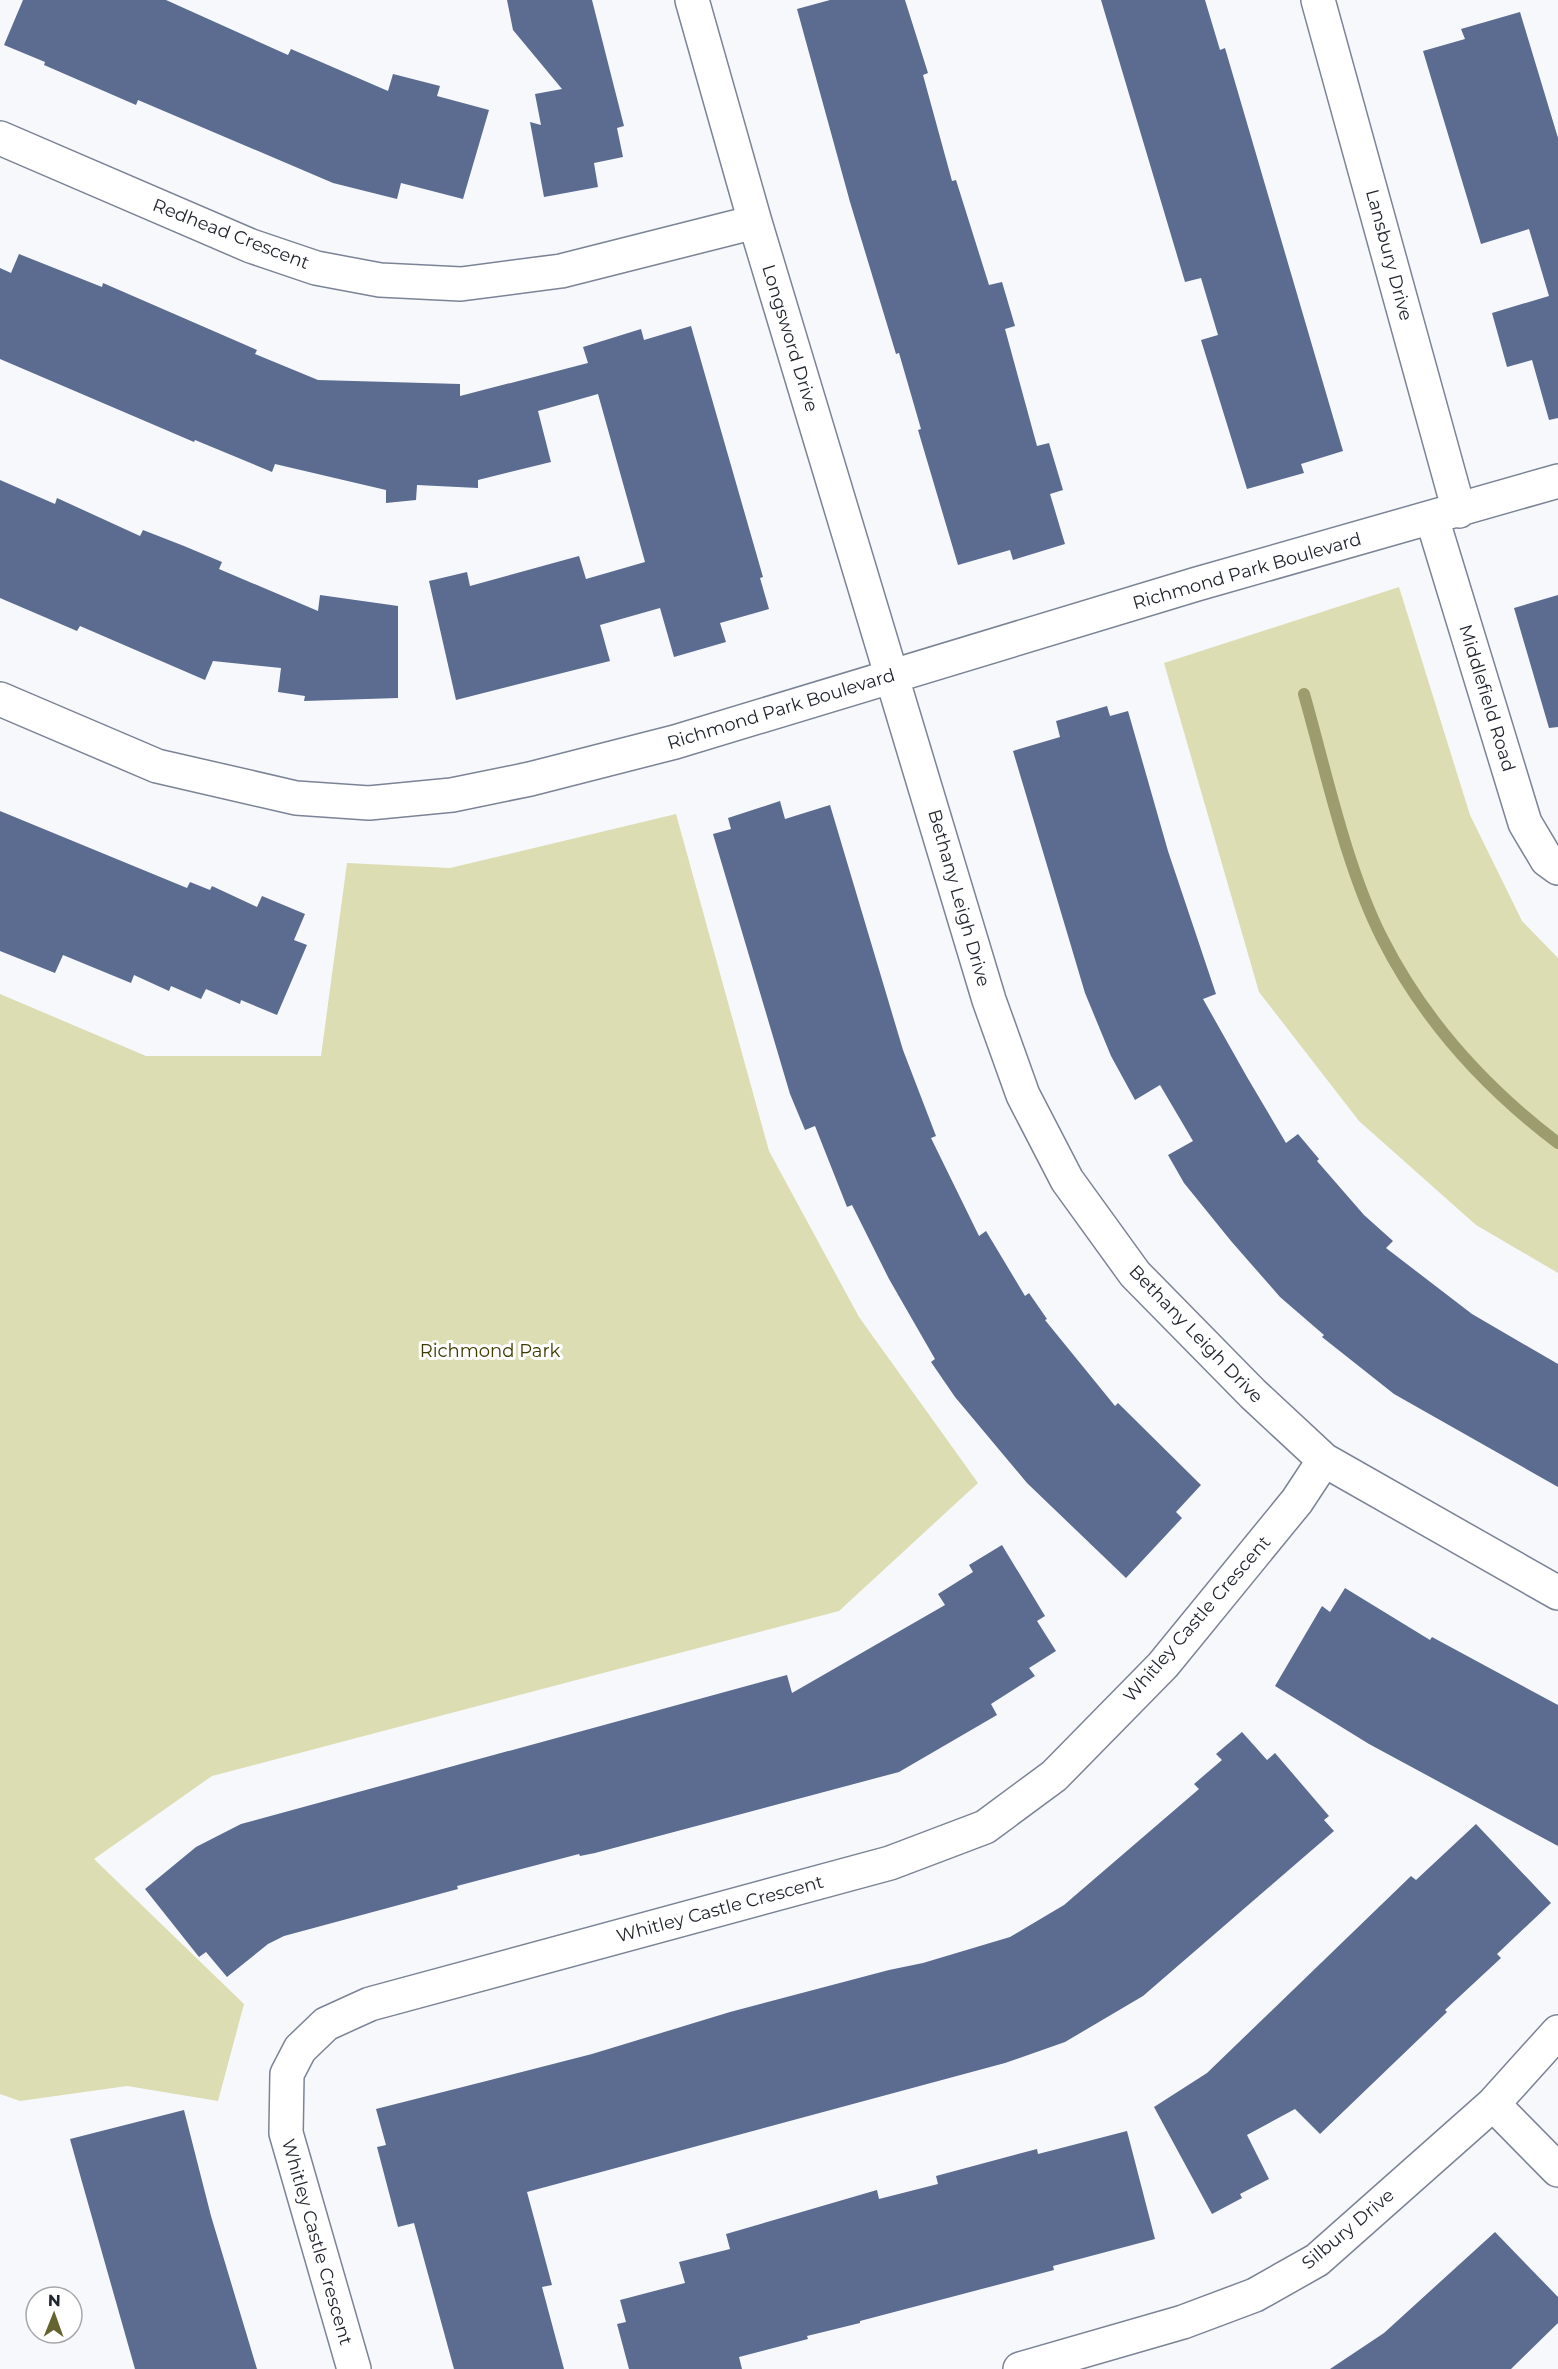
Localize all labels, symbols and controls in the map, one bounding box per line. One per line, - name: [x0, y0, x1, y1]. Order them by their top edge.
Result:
- street label: Lansbury Drive: [1361, 187, 1417, 323]
- street label: Redhead Crescent: [150, 194, 312, 274]
- street label: Longsword Drive: [757, 262, 823, 414]
- street label: Richmond Park Boulevard: [1130, 528, 1364, 614]
- street label: Middlefield Road: [1454, 622, 1520, 774]
- street label: Richmond Park Boulevard: [664, 664, 898, 754]
- street label: Bethany Leigh Drive: [923, 807, 995, 989]
- street label: Bethany Leigh Drive: [1124, 1260, 1268, 1408]
- park label: Richmond Park: [420, 1340, 561, 1362]
- street label: Whitley Castle Crescent: [1119, 1531, 1275, 1707]
- street label: Whitley Castle Crescent: [614, 1871, 826, 1947]
- street label: Whitley Castle Crescent: [277, 2136, 357, 2348]
- street label: Silbury Drive: [1297, 2184, 1399, 2274]
- north arrow: [24, 2285, 84, 2345]
- text: N: [48, 2291, 61, 2310]

